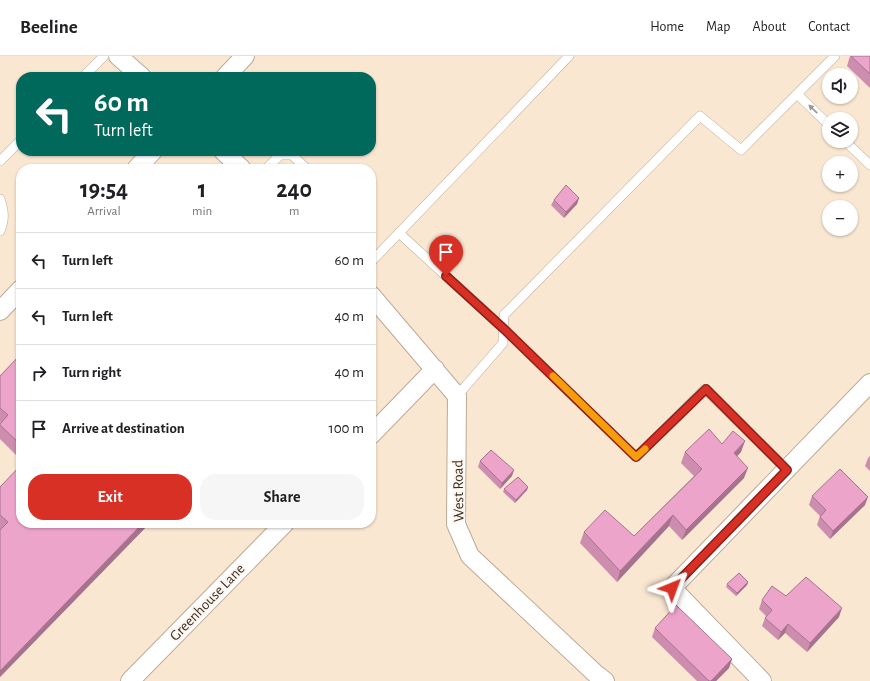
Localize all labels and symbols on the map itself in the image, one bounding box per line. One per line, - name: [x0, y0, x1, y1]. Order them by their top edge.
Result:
- one-way arrow: [808, 105, 818, 114]
- pin: [429, 235, 463, 276]
- street label: West Road: [450, 459, 467, 522]
- street label: Greenhouse Lane: [167, 561, 248, 644]
- position arrow: [651, 567, 693, 609]

